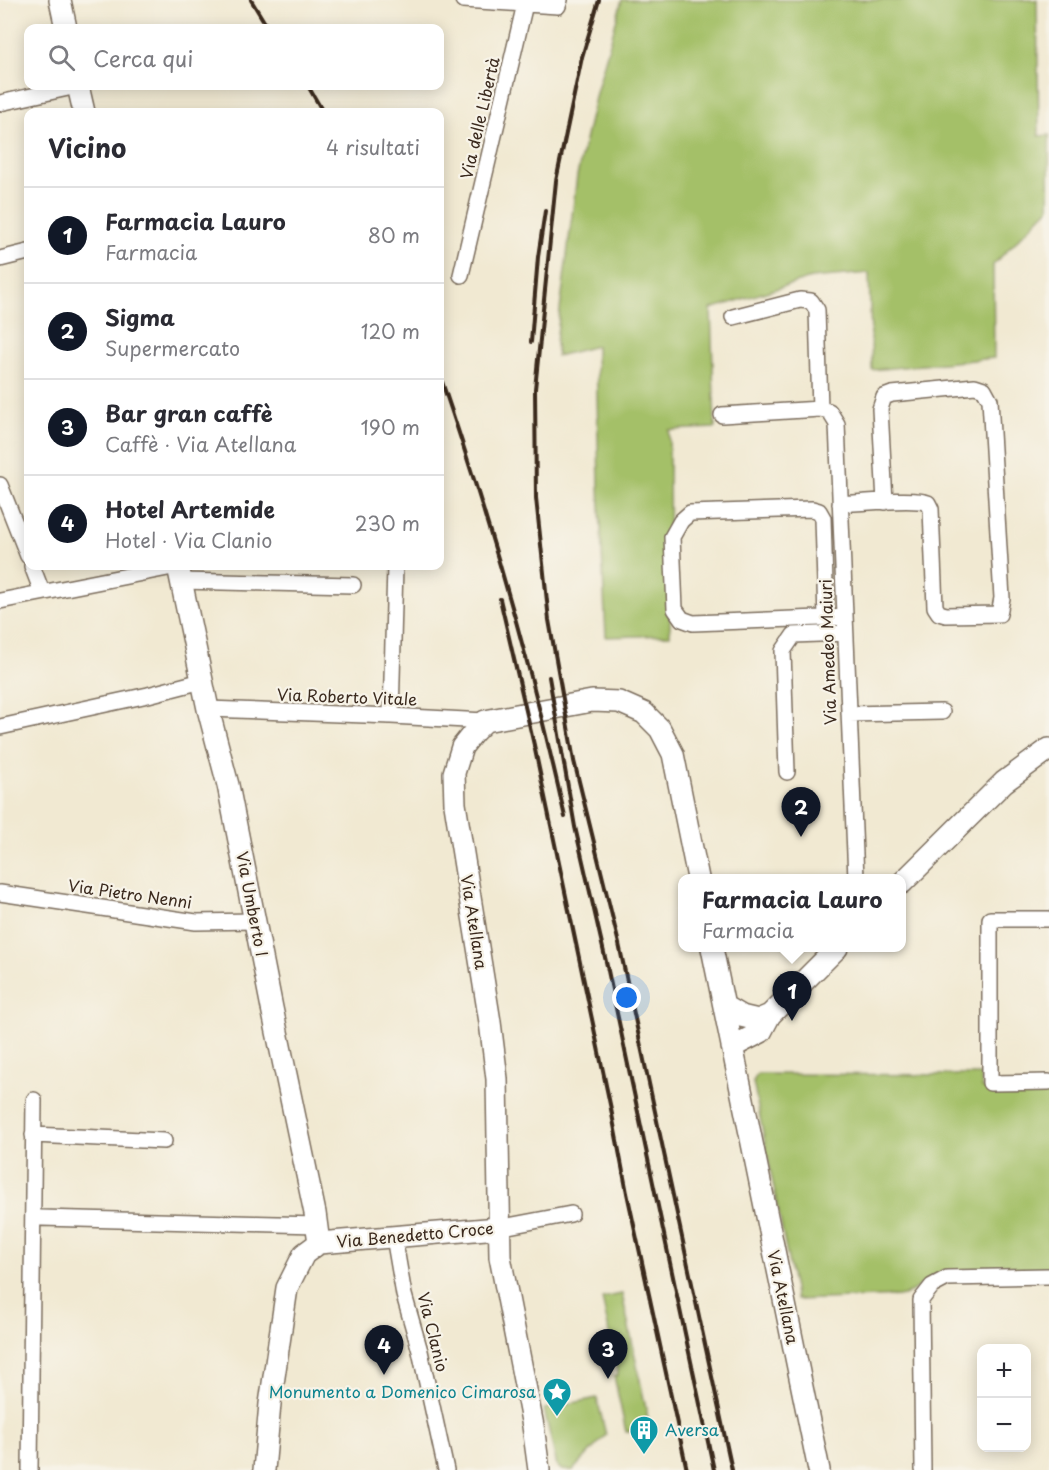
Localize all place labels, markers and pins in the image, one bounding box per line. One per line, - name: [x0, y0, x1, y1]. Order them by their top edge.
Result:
- pin: 2: [782, 788, 820, 837]
- pin: 1: [772, 972, 812, 1021]
- pin: 4: [364, 1326, 404, 1375]
- pin: 3: [588, 1330, 628, 1379]
- place icon: Monumento a Domenico Cimarosa: [541, 1376, 573, 1418]
- place label: Monumento a Domenico Cimarosa: [269, 1379, 536, 1403]
- building icon: Aversa: [628, 1414, 660, 1456]
- place label: Aversa: [665, 1417, 719, 1441]

